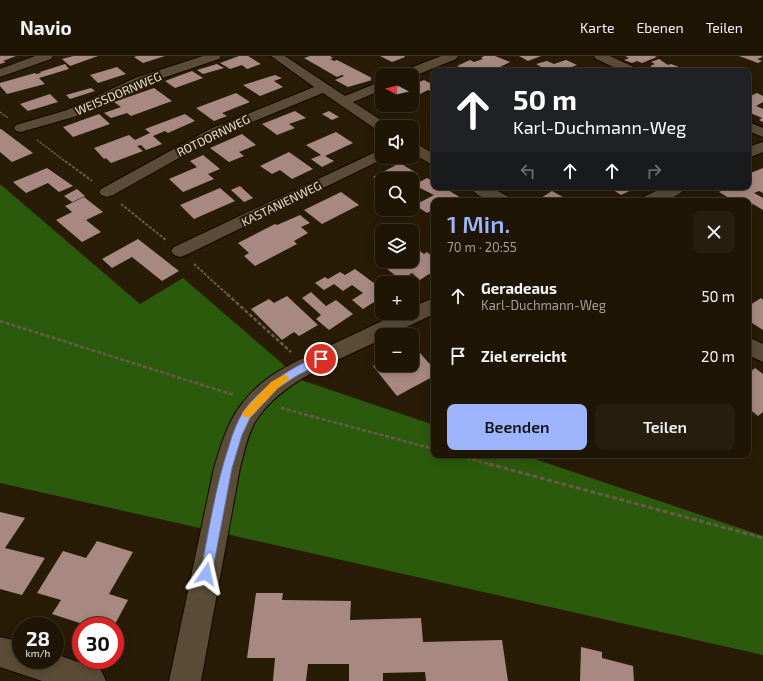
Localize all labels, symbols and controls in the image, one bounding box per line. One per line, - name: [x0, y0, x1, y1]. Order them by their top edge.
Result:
- text: Navio: [20, 16, 72, 39]
- text: Karte: [580, 19, 615, 36]
- text: Ebenen: [637, 19, 684, 36]
- text: Teilen: [706, 19, 743, 36]
- north arrow: [375, 68, 419, 112]
- map controls: [375, 68, 419, 372]
- street label: WEISSDORNWEG: [73, 69, 163, 117]
- text: 50 m: [513, 82, 577, 116]
- icon: ahead: [447, 84, 499, 136]
- street label: ROTDORNWEG: [174, 111, 252, 159]
- text: Karl-Duchmann-Weg: [513, 116, 686, 138]
- button: sound: [375, 120, 419, 164]
- icon: left: [517, 160, 539, 182]
- icon: ahead: [559, 160, 581, 182]
- icon: ahead: [601, 160, 623, 182]
- icon: right: [643, 160, 665, 182]
- button: search: [375, 172, 419, 216]
- street label: KASTANIENWEG: [239, 178, 323, 228]
- text: 1 Min.: [447, 209, 510, 238]
- button: close: [693, 211, 735, 253]
- button: layers: [375, 224, 419, 268]
- text: 70 m · 20:55: [447, 239, 517, 255]
- button: +: [375, 276, 419, 320]
- text: Geradeaus: [481, 279, 557, 297]
- icon: ahead: [447, 285, 469, 307]
- text: 50 m: [701, 287, 735, 305]
- text: Karl-Duchmann-Weg: [481, 297, 606, 313]
- button: −: [375, 328, 419, 372]
- pin: [304, 342, 338, 376]
- icon: arrive: [447, 345, 469, 367]
- text: Ziel erreicht: [481, 347, 567, 365]
- text: 20 m: [701, 347, 735, 365]
- icon: arrive: [310, 348, 332, 370]
- button: Beenden: [447, 404, 587, 450]
- button: Teilen: [595, 404, 735, 450]
- position arrow: [185, 553, 227, 595]
- speed limit sign: 30: [72, 617, 124, 669]
- text: 28: [26, 626, 50, 650]
- text: km/h: [26, 647, 50, 659]

